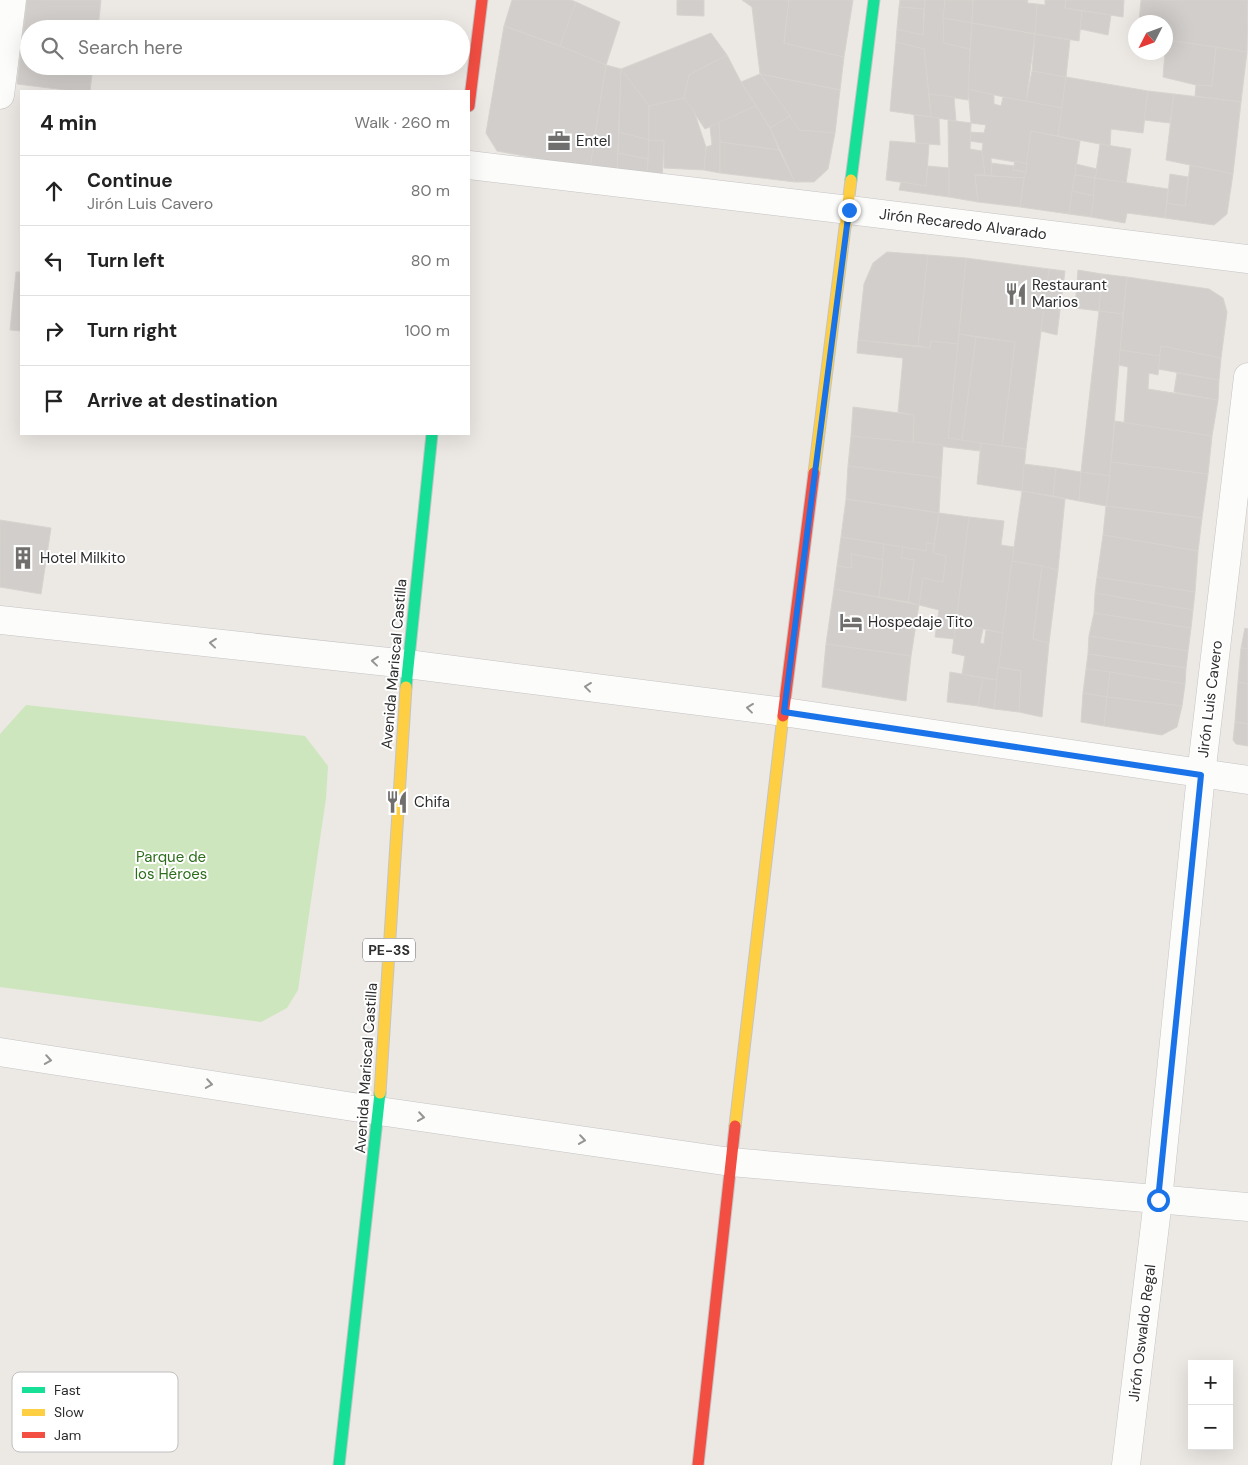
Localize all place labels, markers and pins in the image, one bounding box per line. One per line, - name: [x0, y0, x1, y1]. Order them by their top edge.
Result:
- office icon: Entel: [546, 128, 572, 154]
- place label: Entel: [576, 131, 611, 151]
- place label: Restaurant Marios: [1032, 275, 1107, 312]
- restaurant icon: Restaurant Marios: [1003, 281, 1029, 307]
- building icon: Hotel Milkito: [10, 545, 36, 571]
- place label: Hotel Milkito: [40, 548, 126, 568]
- hotel icon: Hospedaje Tito: [838, 609, 864, 635]
- place label: Hospedaje Tito: [868, 612, 973, 632]
- restaurant icon: Chifa: [384, 789, 410, 815]
- place label: Chifa: [414, 792, 450, 812]

